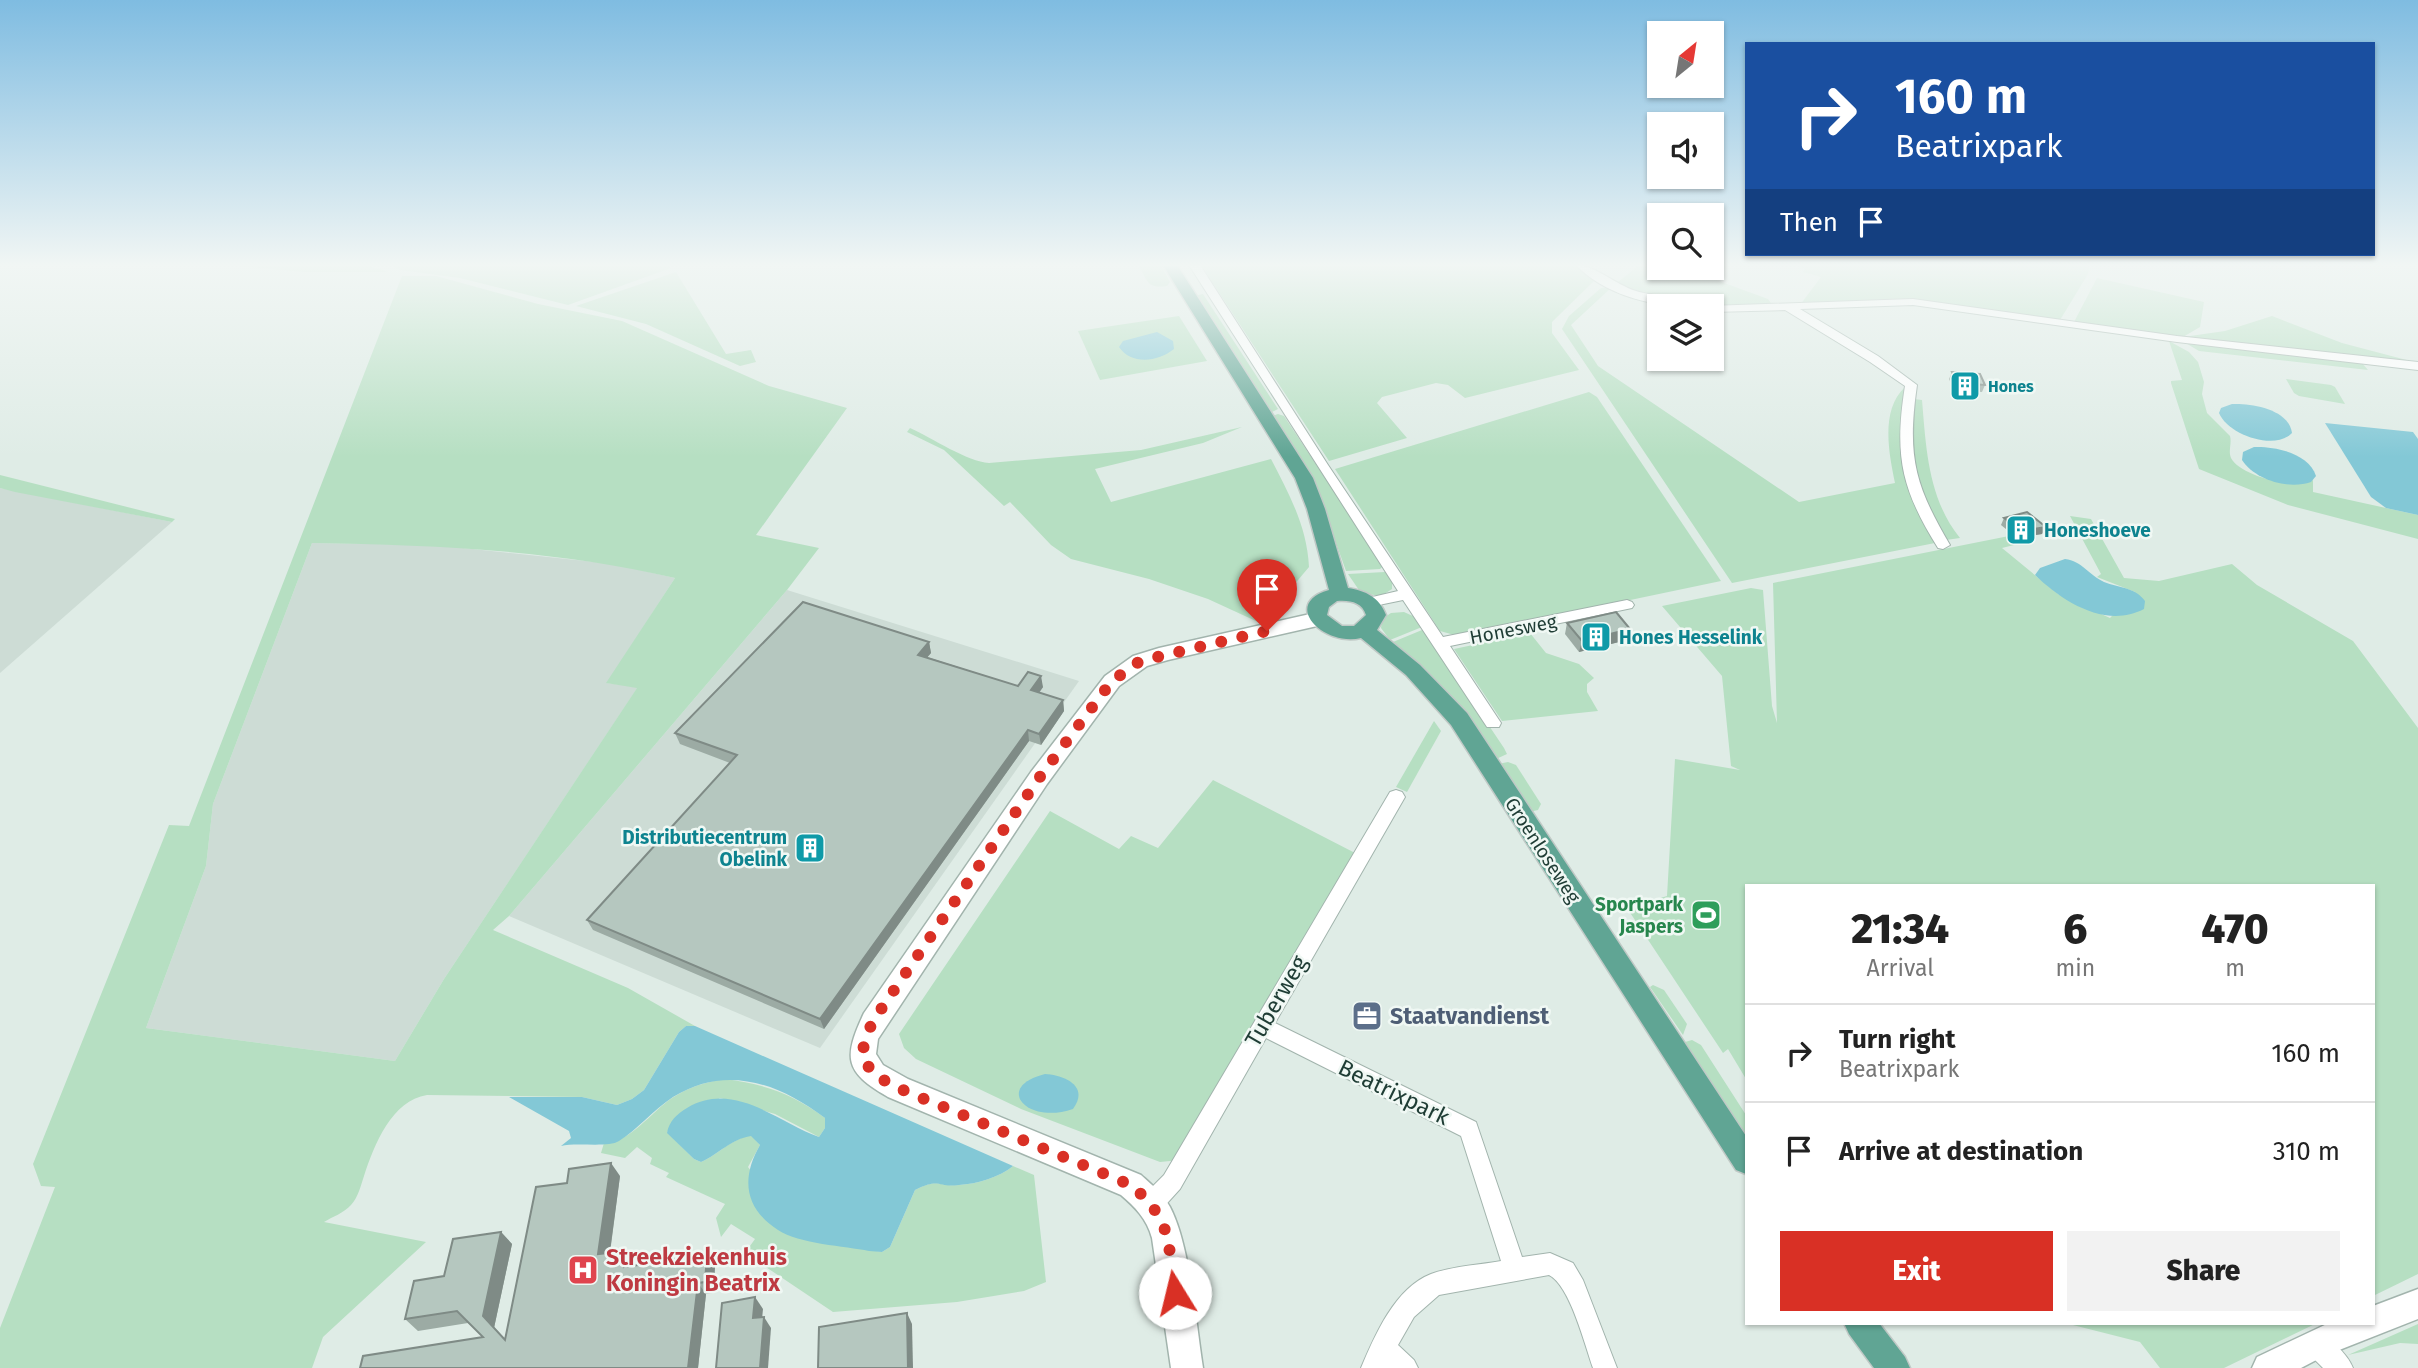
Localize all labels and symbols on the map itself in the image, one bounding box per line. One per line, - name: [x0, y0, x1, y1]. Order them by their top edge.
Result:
- north arrow: [1647, 21, 1724, 98]
- building icon: Hones: [1948, 369, 1982, 403]
- place label: Hones: [1988, 377, 2034, 396]
- building icon: Honeshoeve: [2004, 513, 2038, 547]
- place label: Honeshoeve: [2044, 519, 2151, 542]
- pin: [1237, 559, 1297, 631]
- street label: Honesweg: [1468, 610, 1559, 649]
- building icon: Hones Hesselink: [1579, 620, 1613, 654]
- place label: Hones Hesselink: [1619, 626, 1763, 649]
- street label: Groenloseweg: [1500, 793, 1585, 907]
- place label: Distributiecentrum Obelink: [622, 826, 788, 871]
- building icon: Distributiecentrum Obelink: [793, 831, 827, 865]
- place label: Sportpark Jaspers: [1595, 893, 1684, 938]
- sports icon: Sportpark Jaspers: [1689, 898, 1723, 932]
- street label: Tuberweg: [1239, 950, 1313, 1051]
- office icon: Staatvandienst: [1350, 999, 1384, 1033]
- place label: Staatvandienst: [1390, 1002, 1550, 1030]
- street label: Beatrixpark: [1334, 1053, 1454, 1131]
- place label: Streekziekenhuis Koningin Beatrix: [606, 1243, 787, 1297]
- hospital icon: Streekziekenhuis Koningin Beatrix: [566, 1253, 600, 1287]
- position arrow: [1138, 1256, 1212, 1330]

